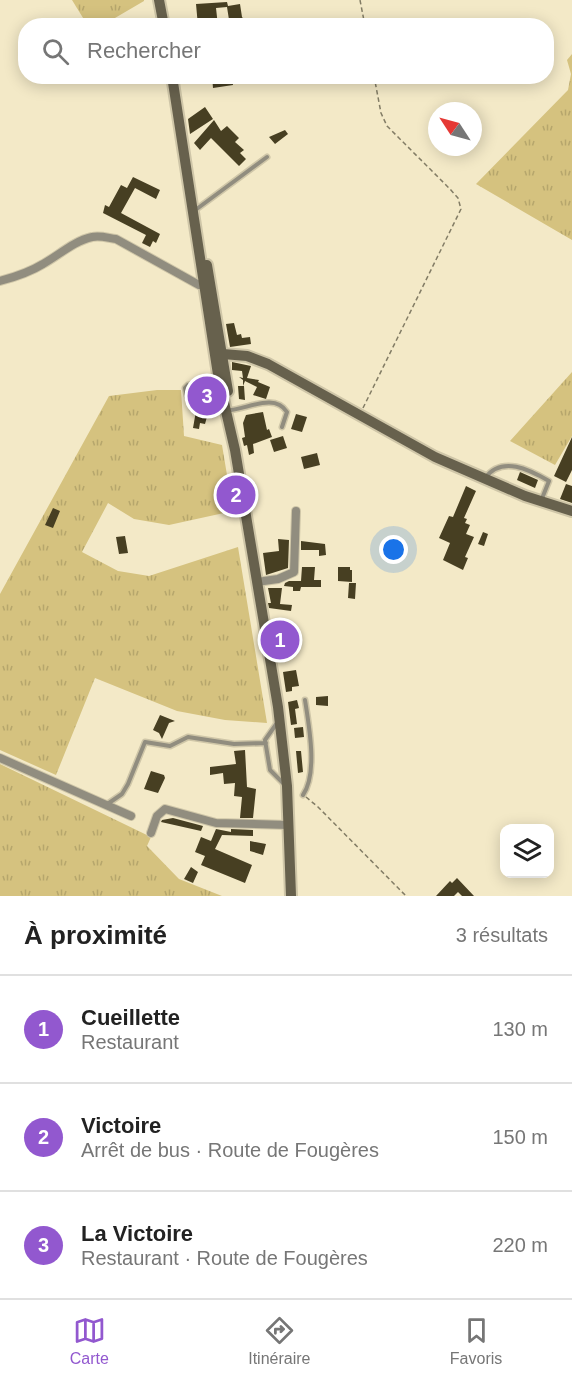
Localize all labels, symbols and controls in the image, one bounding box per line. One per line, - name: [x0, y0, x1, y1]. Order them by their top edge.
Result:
- search box: [18, 18, 554, 84]
- icon: search: [39, 35, 72, 68]
- text: Rechercher: [87, 38, 201, 63]
- north arrow: [428, 102, 482, 156]
- pin: 3: [188, 374, 226, 418]
- pin: 2: [216, 472, 256, 518]
- your location: [379, 535, 408, 564]
- pin: 1: [260, 618, 300, 662]
- map controls: [500, 824, 554, 878]
- button: layers: [500, 824, 554, 878]
- text: À proximité: [24, 920, 167, 950]
- text: 3 résultats: [456, 924, 548, 946]
- text: Cueillette: [81, 1005, 180, 1030]
- text: 1: [38, 1018, 49, 1040]
- text: 130 m: [492, 1018, 548, 1040]
- text: Restaurant: [81, 1031, 179, 1053]
- text: Victoire: [81, 1113, 161, 1138]
- text: 2: [38, 1126, 49, 1148]
- text: 150 m: [492, 1126, 548, 1148]
- text: Arrêt de bus · Route de Fougères: [81, 1139, 379, 1161]
- text: La Victoire: [81, 1221, 193, 1246]
- text: 3: [38, 1234, 49, 1256]
- text: 220 m: [492, 1234, 548, 1256]
- text: Restaurant · Route de Fougères: [81, 1247, 368, 1269]
- tab: Carte: [70, 1314, 109, 1368]
- tab: Itinéraire: [248, 1314, 310, 1368]
- tab: Favoris: [450, 1314, 502, 1368]

